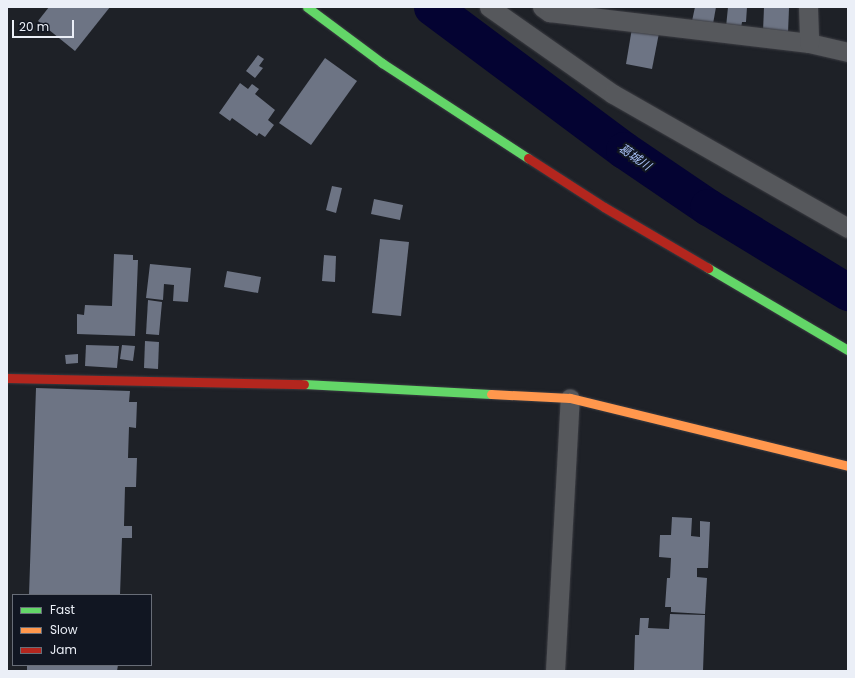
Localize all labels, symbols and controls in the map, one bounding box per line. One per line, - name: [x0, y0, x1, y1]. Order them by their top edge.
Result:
- scale bar: [14, 12, 76, 38]
- text: 20 m: [19, 18, 49, 35]
- water label: 葛城川: [616, 141, 654, 173]
- legend: [12, 594, 152, 666]
- text: Fast: [50, 601, 75, 618]
- text: Slow: [50, 621, 78, 638]
- text: Jam: [50, 641, 77, 658]

